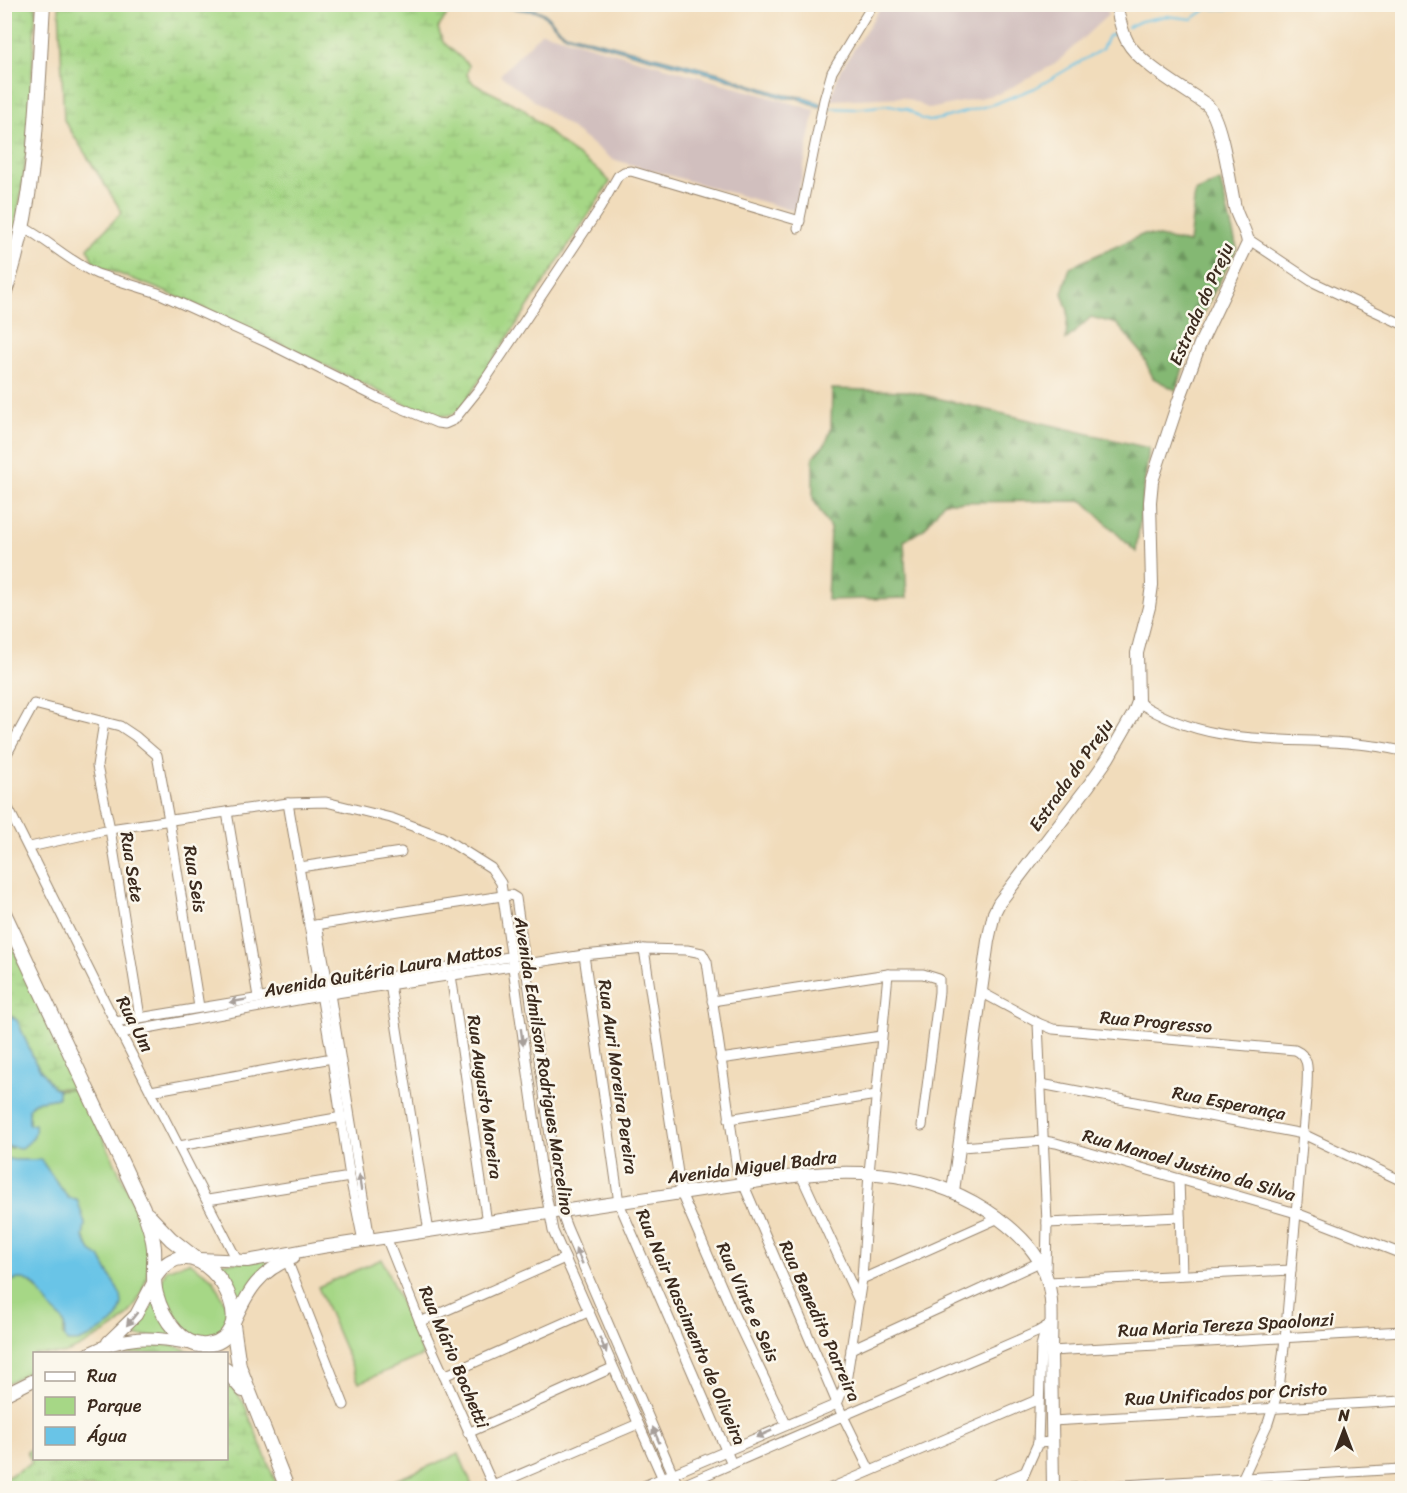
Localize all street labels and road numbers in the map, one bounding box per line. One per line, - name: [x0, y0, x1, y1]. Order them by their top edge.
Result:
- street label: Estrada do Preju: [1160, 237, 1243, 371]
- street label: Estrada do Preju: [1020, 712, 1122, 838]
- street label: Rua Sete: [111, 829, 153, 905]
- street label: Rua Seis: [174, 843, 216, 916]
- street label: Avenida Edmilson Rodrigues Marcelino: [504, 913, 583, 1218]
- street label: Avenida Quitéria Laura Mattos: [260, 933, 505, 1007]
- street label: Rua Auri Moreira Pereira: [588, 978, 648, 1176]
- street label: Rua Um: [107, 990, 163, 1058]
- street label: Rua Progresso: [1099, 1001, 1213, 1043]
- street label: Rua Augusto Moreira: [458, 1013, 512, 1181]
- street label: Rua Esperança: [1170, 1076, 1289, 1130]
- street label: Rua Manoel Justino da Silva: [1079, 1119, 1300, 1211]
- street label: Avenida Miguel Badra: [664, 1141, 840, 1193]
- street label: Rua Nair Nascimento de Oliveira: [627, 1204, 755, 1450]
- street label: Rua Benedito Parreira: [770, 1235, 870, 1407]
- street label: Rua Vinte e Seis: [707, 1237, 789, 1368]
- street label: Rua Mário Bochetti: [409, 1281, 499, 1434]
- street label: Rua Maria Tereza Spaolonzi: [1117, 1303, 1336, 1347]
- street label: Rua Unificados por Cristo: [1124, 1373, 1328, 1415]

